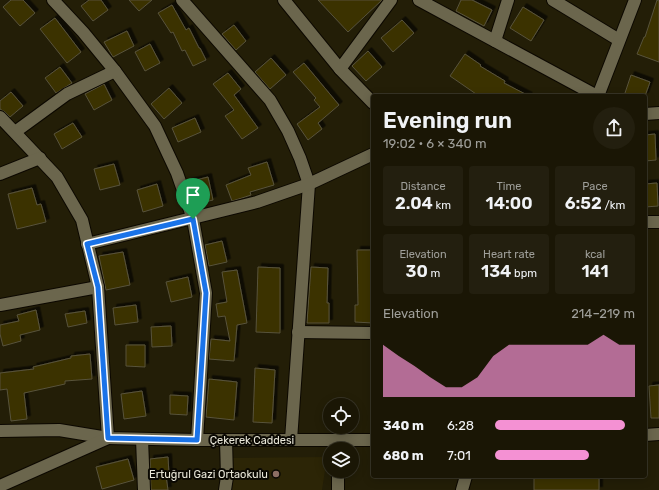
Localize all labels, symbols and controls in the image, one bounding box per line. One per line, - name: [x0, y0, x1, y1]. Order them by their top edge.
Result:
- text: Evening run: [383, 107, 512, 134]
- button: share: [593, 107, 635, 149]
- text: 19:02 · 6 × 340 m: [383, 136, 487, 151]
- pin: [176, 178, 210, 219]
- text: Distance: [400, 180, 446, 193]
- text: Time: [497, 180, 521, 193]
- text: Pace: [582, 180, 608, 193]
- icon: arrive: [182, 184, 204, 206]
- text: 2.04: [395, 193, 433, 213]
- text: 14:00: [485, 193, 533, 213]
- text: 6:52: [565, 193, 602, 213]
- text: km: [433, 199, 451, 212]
- text: /km: [602, 199, 625, 212]
- text: Elevation: [399, 248, 447, 261]
- text: Heart rate: [483, 248, 535, 261]
- text: kcal: [585, 248, 605, 261]
- text: 30: [406, 261, 428, 281]
- text: 134: [481, 261, 511, 281]
- text: 141: [581, 261, 609, 281]
- text: m: [428, 267, 440, 280]
- text: bpm: [511, 267, 537, 280]
- text: Elevation: [383, 306, 439, 321]
- text: 214–219 m: [571, 306, 635, 321]
- map controls: [323, 398, 359, 478]
- button: locate: [323, 398, 359, 434]
- text: 340 m: [383, 418, 424, 433]
- text: 6:28: [447, 418, 474, 433]
- street label: Çekerek Caddesi: [210, 434, 294, 447]
- button: layers: [323, 442, 359, 478]
- text: 680 m: [383, 448, 424, 463]
- text: 7:01: [447, 448, 471, 463]
- place label: Ertuğrul Gazi Ortaokulu: [149, 468, 268, 481]
- marker: Ertuğrul Gazi Ortaokulu: [271, 469, 281, 479]

